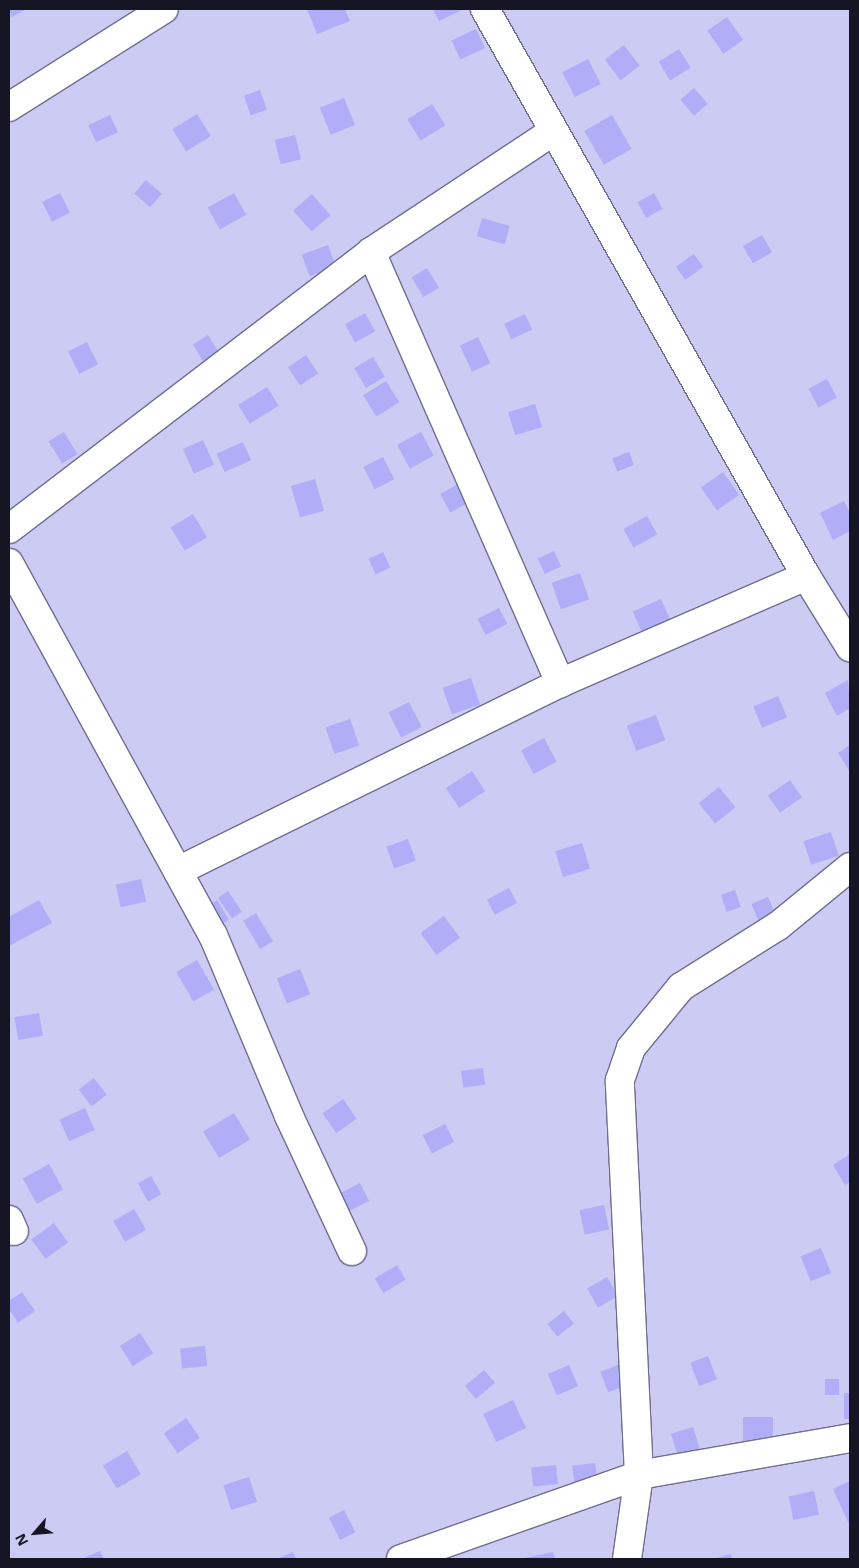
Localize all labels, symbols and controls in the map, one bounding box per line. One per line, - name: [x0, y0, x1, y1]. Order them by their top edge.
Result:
- north arrow: [10, 1508, 60, 1558]
- text: N: [10, 1531, 32, 1549]

